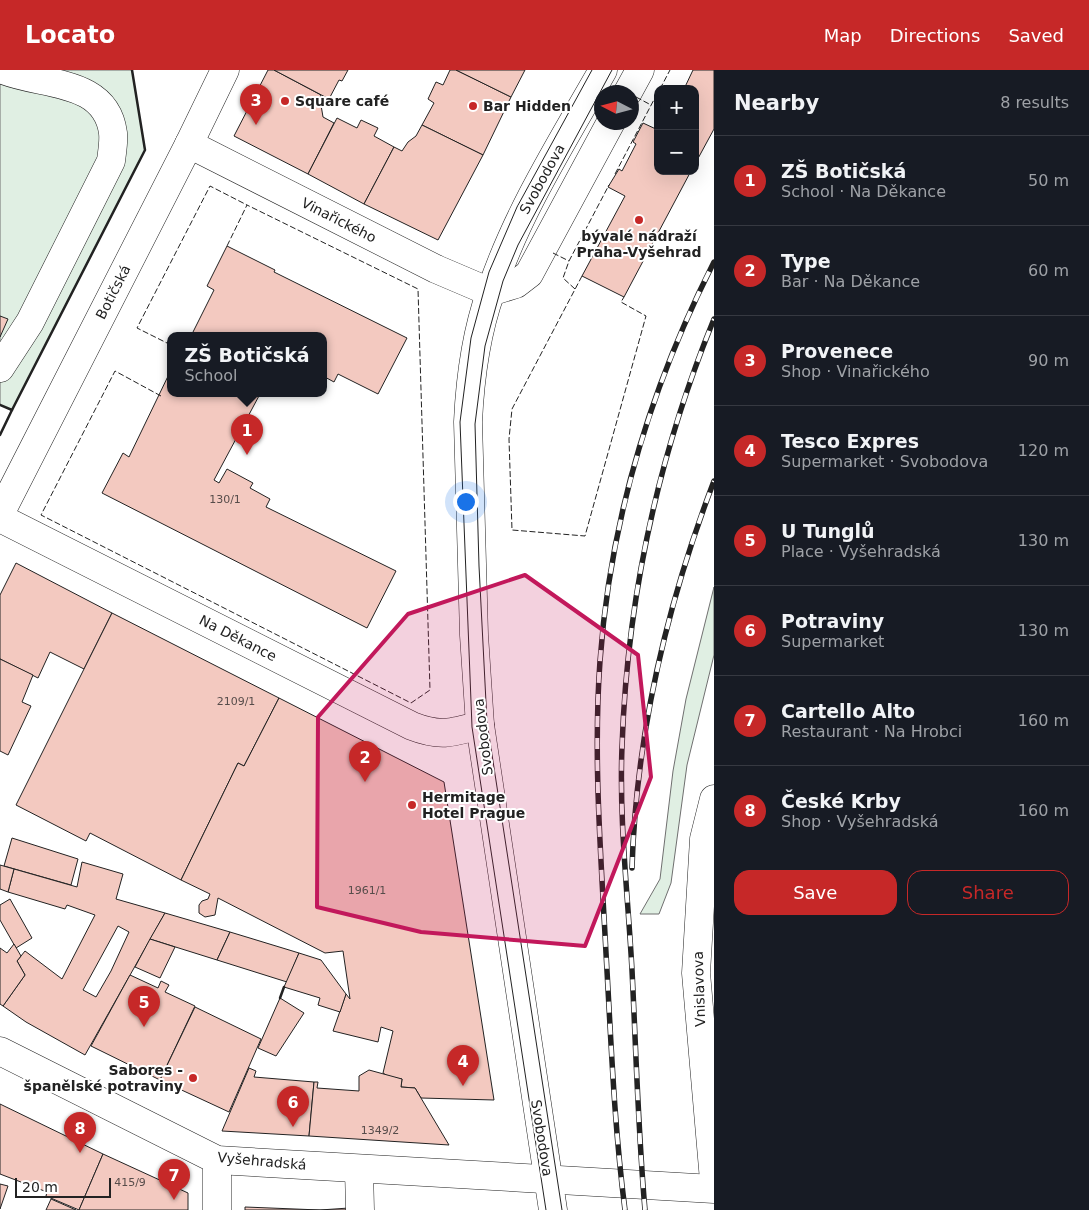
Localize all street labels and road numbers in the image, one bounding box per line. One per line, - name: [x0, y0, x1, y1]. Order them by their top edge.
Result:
- street label: Svobodova: [516, 141, 568, 217]
- street label: Vinařického: [299, 194, 379, 246]
- street label: Botičská: [92, 262, 134, 322]
- street label: Na Děkance: [197, 612, 279, 664]
- street label: Svobodova: [470, 698, 496, 776]
- street label: Vnislavova: [690, 951, 708, 1027]
- street label: Svobodova: [528, 1098, 556, 1178]
- street label: Vyšehradská: [217, 1149, 307, 1173]

